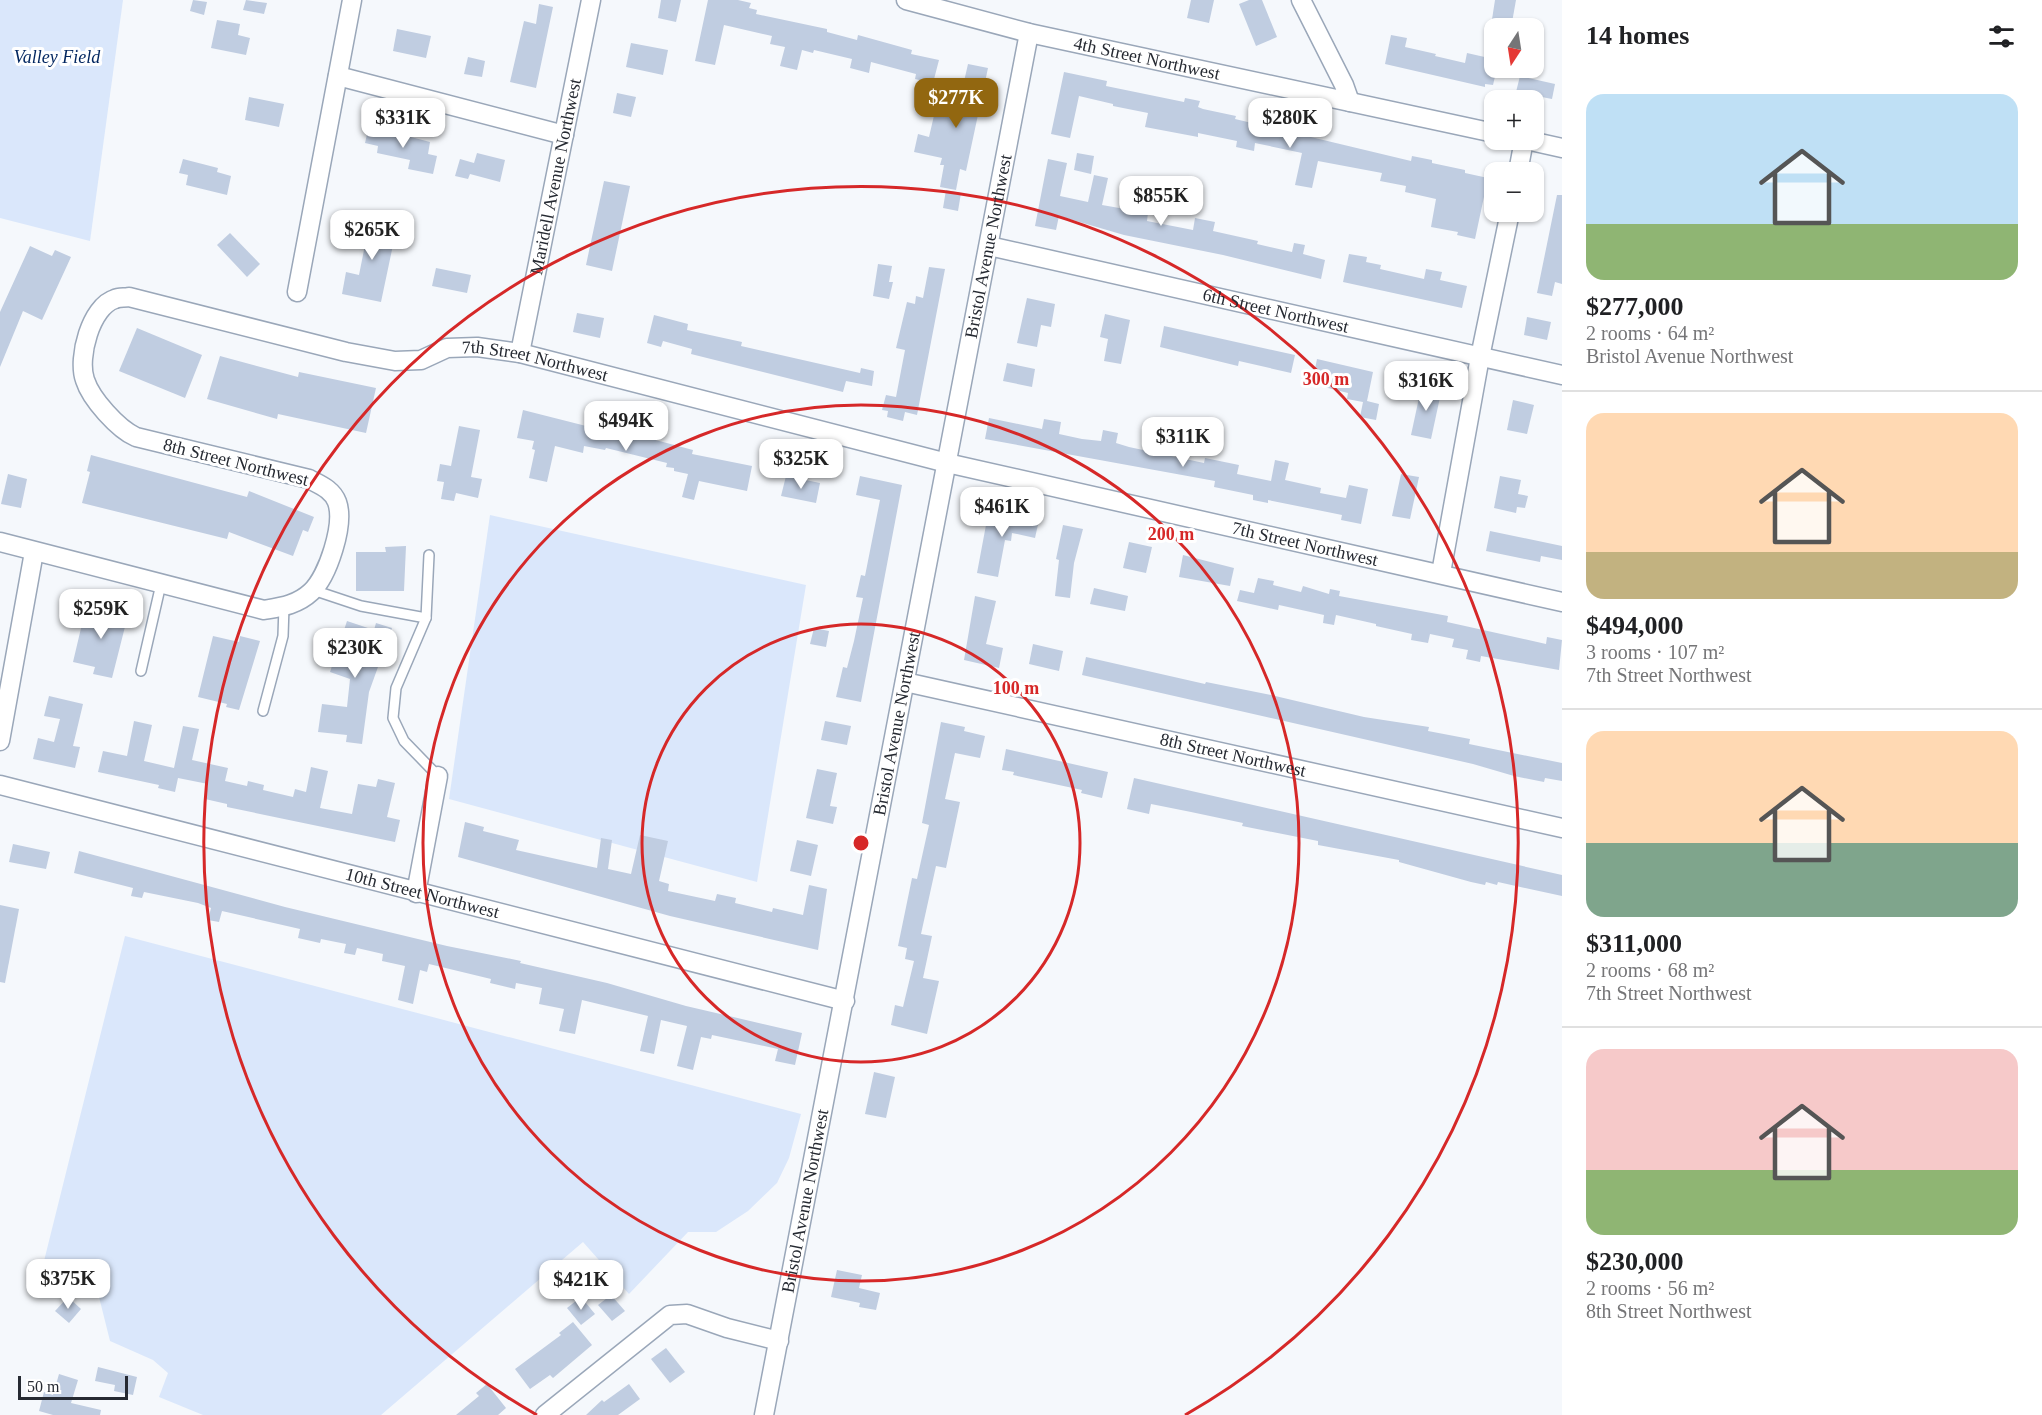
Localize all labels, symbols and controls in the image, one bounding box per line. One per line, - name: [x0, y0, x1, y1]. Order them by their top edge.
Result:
- north arrow: [1484, 18, 1544, 78]
- map controls: [1484, 18, 1544, 222]
- icon: filters: [1985, 20, 2018, 53]
- text: 14 homes: [1586, 21, 1689, 50]
- street label: 4th Street Northwest: [1072, 33, 1222, 84]
- park label: Valley Field: [14, 47, 101, 67]
- street label: Maridell Avenue Northwest: [526, 77, 585, 276]
- pin: $277K: [914, 78, 998, 129]
- text: $277K: [928, 86, 984, 108]
- button: +: [1484, 90, 1544, 150]
- pin: $331K: [361, 98, 445, 149]
- pin: $280K: [1248, 98, 1332, 149]
- text: $331K: [375, 106, 431, 128]
- text: $280K: [1262, 106, 1318, 128]
- icon: home: [1748, 133, 1856, 241]
- street label: Bristol Avenue Northwest: [961, 153, 1016, 340]
- button: −: [1484, 162, 1544, 222]
- pin: $855K: [1119, 176, 1203, 227]
- text: $855K: [1133, 184, 1189, 206]
- pin: $265K: [330, 210, 414, 261]
- text: $265K: [344, 218, 400, 240]
- street label: 6th Street Northwest: [1201, 284, 1351, 337]
- text: $277,000: [1586, 292, 1684, 321]
- text: 2 rooms · 64 m²: [1586, 322, 1714, 344]
- street label: 7th Street Northwest: [462, 337, 610, 385]
- text: Bristol Avenue Northwest: [1586, 345, 1793, 367]
- pin: $316K: [1384, 361, 1468, 412]
- text: 300 m: [1303, 369, 1349, 389]
- text: $316K: [1398, 369, 1454, 391]
- pin: $494K: [584, 401, 668, 452]
- text: $494K: [598, 409, 654, 431]
- pin: $311K: [1141, 417, 1225, 468]
- text: $311K: [1156, 425, 1210, 447]
- street label: 8th Street Northwest: [161, 434, 311, 490]
- pin: $325K: [759, 439, 843, 490]
- text: $325K: [773, 447, 829, 469]
- icon: home: [1748, 452, 1856, 560]
- pin: $461K: [960, 487, 1044, 538]
- text: $461K: [974, 495, 1030, 517]
- street label: 7th Street Northwest: [1230, 518, 1380, 570]
- text: 200 m: [1148, 524, 1194, 544]
- pin: $259K: [59, 589, 143, 640]
- text: $259K: [73, 597, 129, 619]
- text: $494,000: [1586, 611, 1684, 640]
- pin: $230K: [313, 628, 397, 679]
- street label: Bristol Avenue Northwest: [869, 630, 924, 817]
- text: $230K: [327, 636, 383, 658]
- text: 3 rooms · 107 m²: [1586, 641, 1724, 663]
- text: 7th Street Northwest: [1586, 664, 1752, 686]
- text: 100 m: [993, 678, 1039, 698]
- street label: 8th Street Northwest: [1158, 729, 1308, 781]
- icon: home: [1748, 770, 1856, 878]
- centre of rings: [851, 833, 871, 853]
- street label: 10th Street Northwest: [343, 864, 501, 922]
- text: $311,000: [1586, 929, 1682, 958]
- text: 2 rooms · 68 m²: [1586, 959, 1714, 981]
- text: 7th Street Northwest: [1586, 982, 1752, 1004]
- icon: home: [1748, 1088, 1856, 1196]
- street label: Bristol Avenue Northwest: [778, 1107, 832, 1295]
- text: $230,000: [1586, 1247, 1684, 1276]
- pin: $375K: [26, 1259, 110, 1310]
- pin: $421K: [539, 1260, 623, 1311]
- text: $375K: [40, 1267, 96, 1289]
- text: $421K: [553, 1268, 609, 1290]
- text: 2 rooms · 56 m²: [1586, 1277, 1714, 1299]
- text: 8th Street Northwest: [1586, 1300, 1752, 1322]
- scale bar: [18, 1373, 128, 1400]
- text: 50 m: [27, 1378, 59, 1395]

